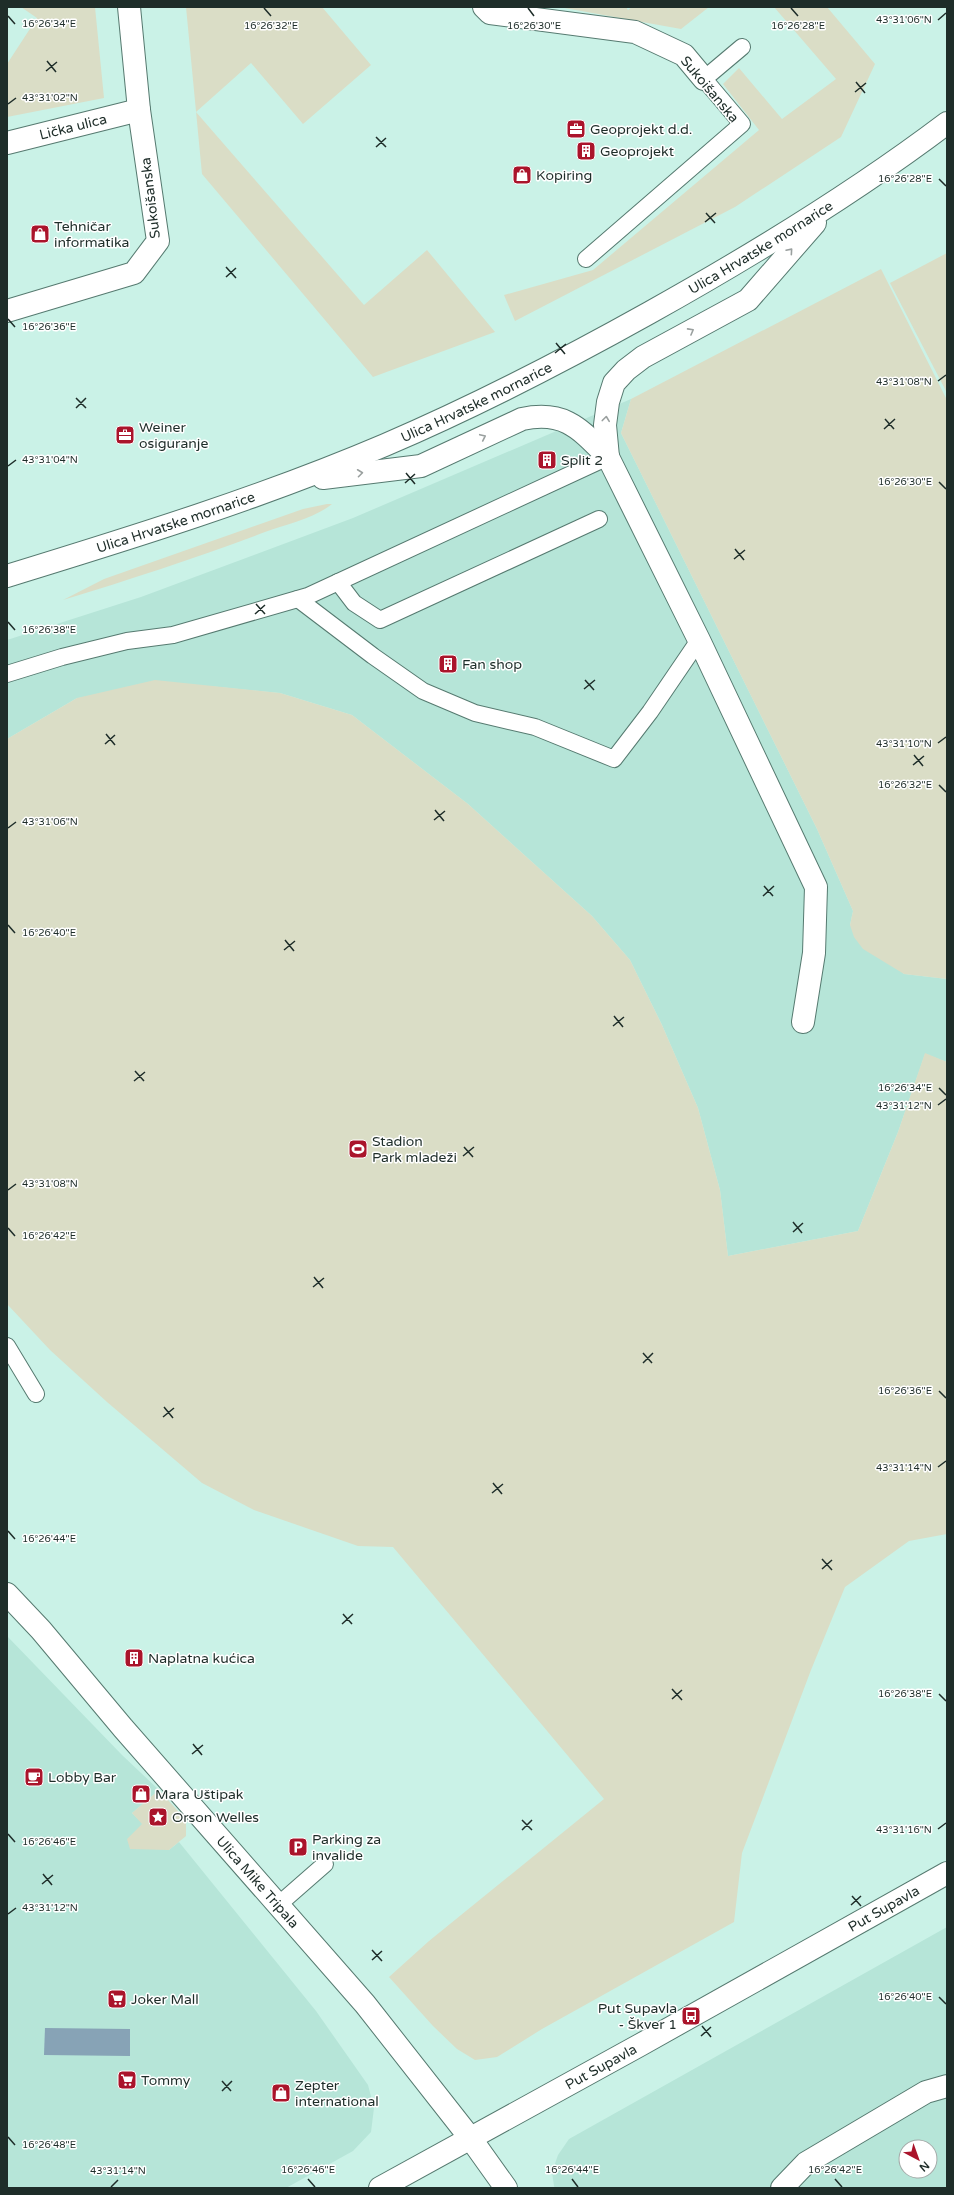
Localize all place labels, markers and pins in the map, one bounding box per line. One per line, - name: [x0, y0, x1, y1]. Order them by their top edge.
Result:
- office icon: Geoprojekt d.d.: [565, 118, 587, 140]
- place label: Geoprojekt d.d.: [590, 121, 692, 138]
- building icon: Geoprojekt: [575, 140, 597, 162]
- place label: Geoprojekt: [600, 143, 675, 160]
- shop icon: Kopiring: [511, 164, 533, 186]
- place label: Kopiring: [536, 167, 592, 184]
- place label: Tehničar informatika: [54, 218, 129, 251]
- shop icon: Tehničar informatika: [29, 223, 51, 245]
- place label: Weiner osiguranje: [139, 419, 208, 452]
- office icon: Weiner osiguranje: [114, 424, 136, 446]
- building icon: Split 2: [536, 449, 558, 471]
- place label: Split 2: [561, 452, 603, 469]
- building icon: Fan shop: [437, 653, 459, 675]
- place label: Fan shop: [462, 656, 522, 673]
- place label: Stadion Park mladeži: [372, 1133, 457, 1166]
- sports icon: Stadion Park mladeži: [347, 1138, 369, 1160]
- building icon: Naplatna kućica: [123, 1647, 145, 1669]
- place label: Naplatna kućica: [148, 1650, 255, 1667]
- cafe icon: Lobby Bar: [23, 1766, 45, 1788]
- place label: Lobby Bar: [48, 1769, 117, 1786]
- shop icon: Mara Uštipak: [130, 1783, 152, 1805]
- place label: Mara Uštipak: [155, 1786, 244, 1803]
- place icon: Orson Welles: [147, 1806, 169, 1828]
- place label: Orson Welles: [172, 1809, 259, 1826]
- place label: Parking za invalide: [312, 1831, 381, 1864]
- parking icon: Parking za invalide: [287, 1836, 309, 1858]
- supermarket icon: Joker Mall: [106, 1988, 128, 2010]
- place label: Joker Mall: [131, 1991, 199, 2008]
- place label: Put Supavla - Škver 1: [598, 2000, 677, 2033]
- bus stop icon: Put Supavla - Škver 1: [680, 2005, 702, 2027]
- supermarket icon: Tommy: [116, 2069, 138, 2091]
- place label: Tommy: [141, 2072, 191, 2089]
- place label: Zepter international: [295, 2077, 379, 2110]
- shop icon: Zepter international: [270, 2082, 292, 2104]

